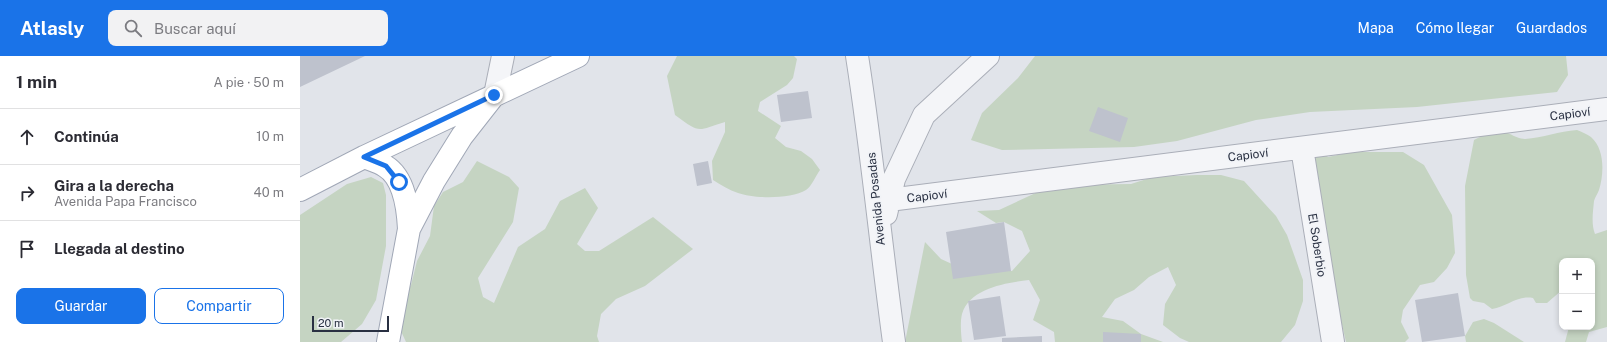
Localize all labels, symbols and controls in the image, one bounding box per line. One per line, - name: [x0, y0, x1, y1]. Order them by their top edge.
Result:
- search box: [108, 10, 388, 46]
- text: Atlasly: [20, 17, 84, 39]
- icon: search: [122, 17, 144, 39]
- text: Buscar aquí: [154, 20, 236, 37]
- text: Mapa: [1358, 20, 1394, 36]
- text: Cómo llegar: [1416, 20, 1494, 36]
- text: Guardados: [1516, 20, 1587, 36]
- text: 1 min: [16, 72, 57, 92]
- text: A pie · 50 m: [213, 75, 284, 90]
- route end: [485, 86, 503, 104]
- street label: Capioví: [1549, 104, 1592, 123]
- icon: ahead: [16, 126, 38, 148]
- text: Continúa: [54, 128, 119, 145]
- text: 10 m: [256, 129, 284, 144]
- street label: Capioví: [1227, 145, 1270, 164]
- street label: Avenida Posadas: [864, 152, 888, 246]
- route start: [390, 173, 408, 191]
- text: Gira a la derecha: [54, 177, 174, 194]
- icon: right: [16, 182, 38, 204]
- text: 40 m: [253, 185, 284, 200]
- street label: Capioví: [906, 186, 949, 205]
- text: Avenida Papa Francisco: [54, 194, 197, 209]
- street label: El Soberbio: [1305, 212, 1329, 278]
- icon: arrive: [16, 238, 38, 260]
- text: Llegada al destino: [54, 240, 185, 257]
- map controls: [1559, 258, 1595, 330]
- button: +: [1559, 258, 1595, 294]
- button: Guardar: [16, 288, 146, 324]
- button: Compartir: [154, 288, 284, 324]
- button: −: [1559, 294, 1595, 330]
- scale bar: [312, 314, 389, 333]
- text: 20 m: [318, 317, 343, 329]

